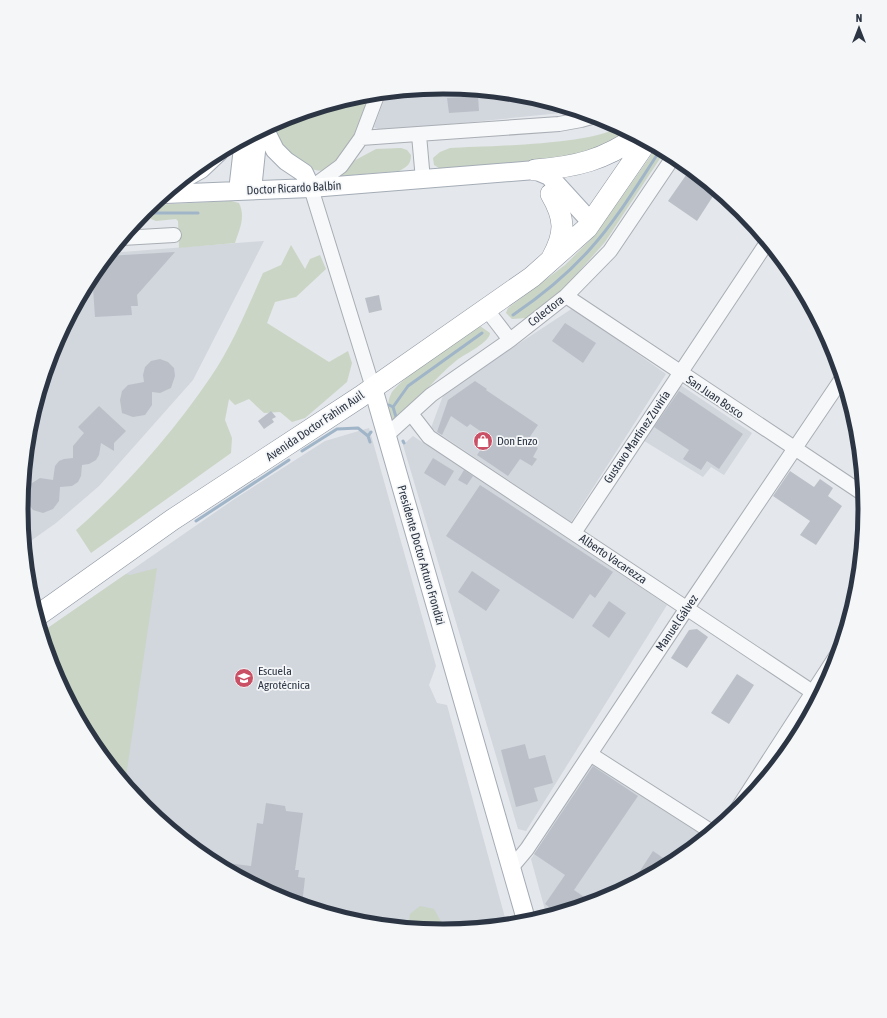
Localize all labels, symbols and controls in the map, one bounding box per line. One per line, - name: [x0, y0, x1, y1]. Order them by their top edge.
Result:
- north arrow: [839, 8, 879, 48]
- text: N: [856, 12, 862, 24]
- street label: Doctor Ricardo Balbín: [246, 179, 342, 197]
- street label: Colectora: [525, 293, 567, 329]
- street label: San Juan Bosco: [684, 373, 747, 422]
- street label: Avenida Doctor Fahim Auil: [263, 388, 367, 464]
- street label: Gustavo Martínez Zuviría: [601, 388, 673, 486]
- shop icon: Don Enzo: [472, 430, 494, 452]
- place label: Don Enzo: [497, 434, 538, 448]
- street label: Presidente Doctor Arturo Frondizi: [394, 484, 448, 626]
- street label: Alberto Vacarezza: [577, 531, 649, 587]
- street label: Manuel Gálvez: [653, 592, 701, 654]
- place label: Escuela Agrotécnica: [258, 664, 310, 692]
- school or university icon: Escuela Agrotécnica: [233, 667, 255, 689]

